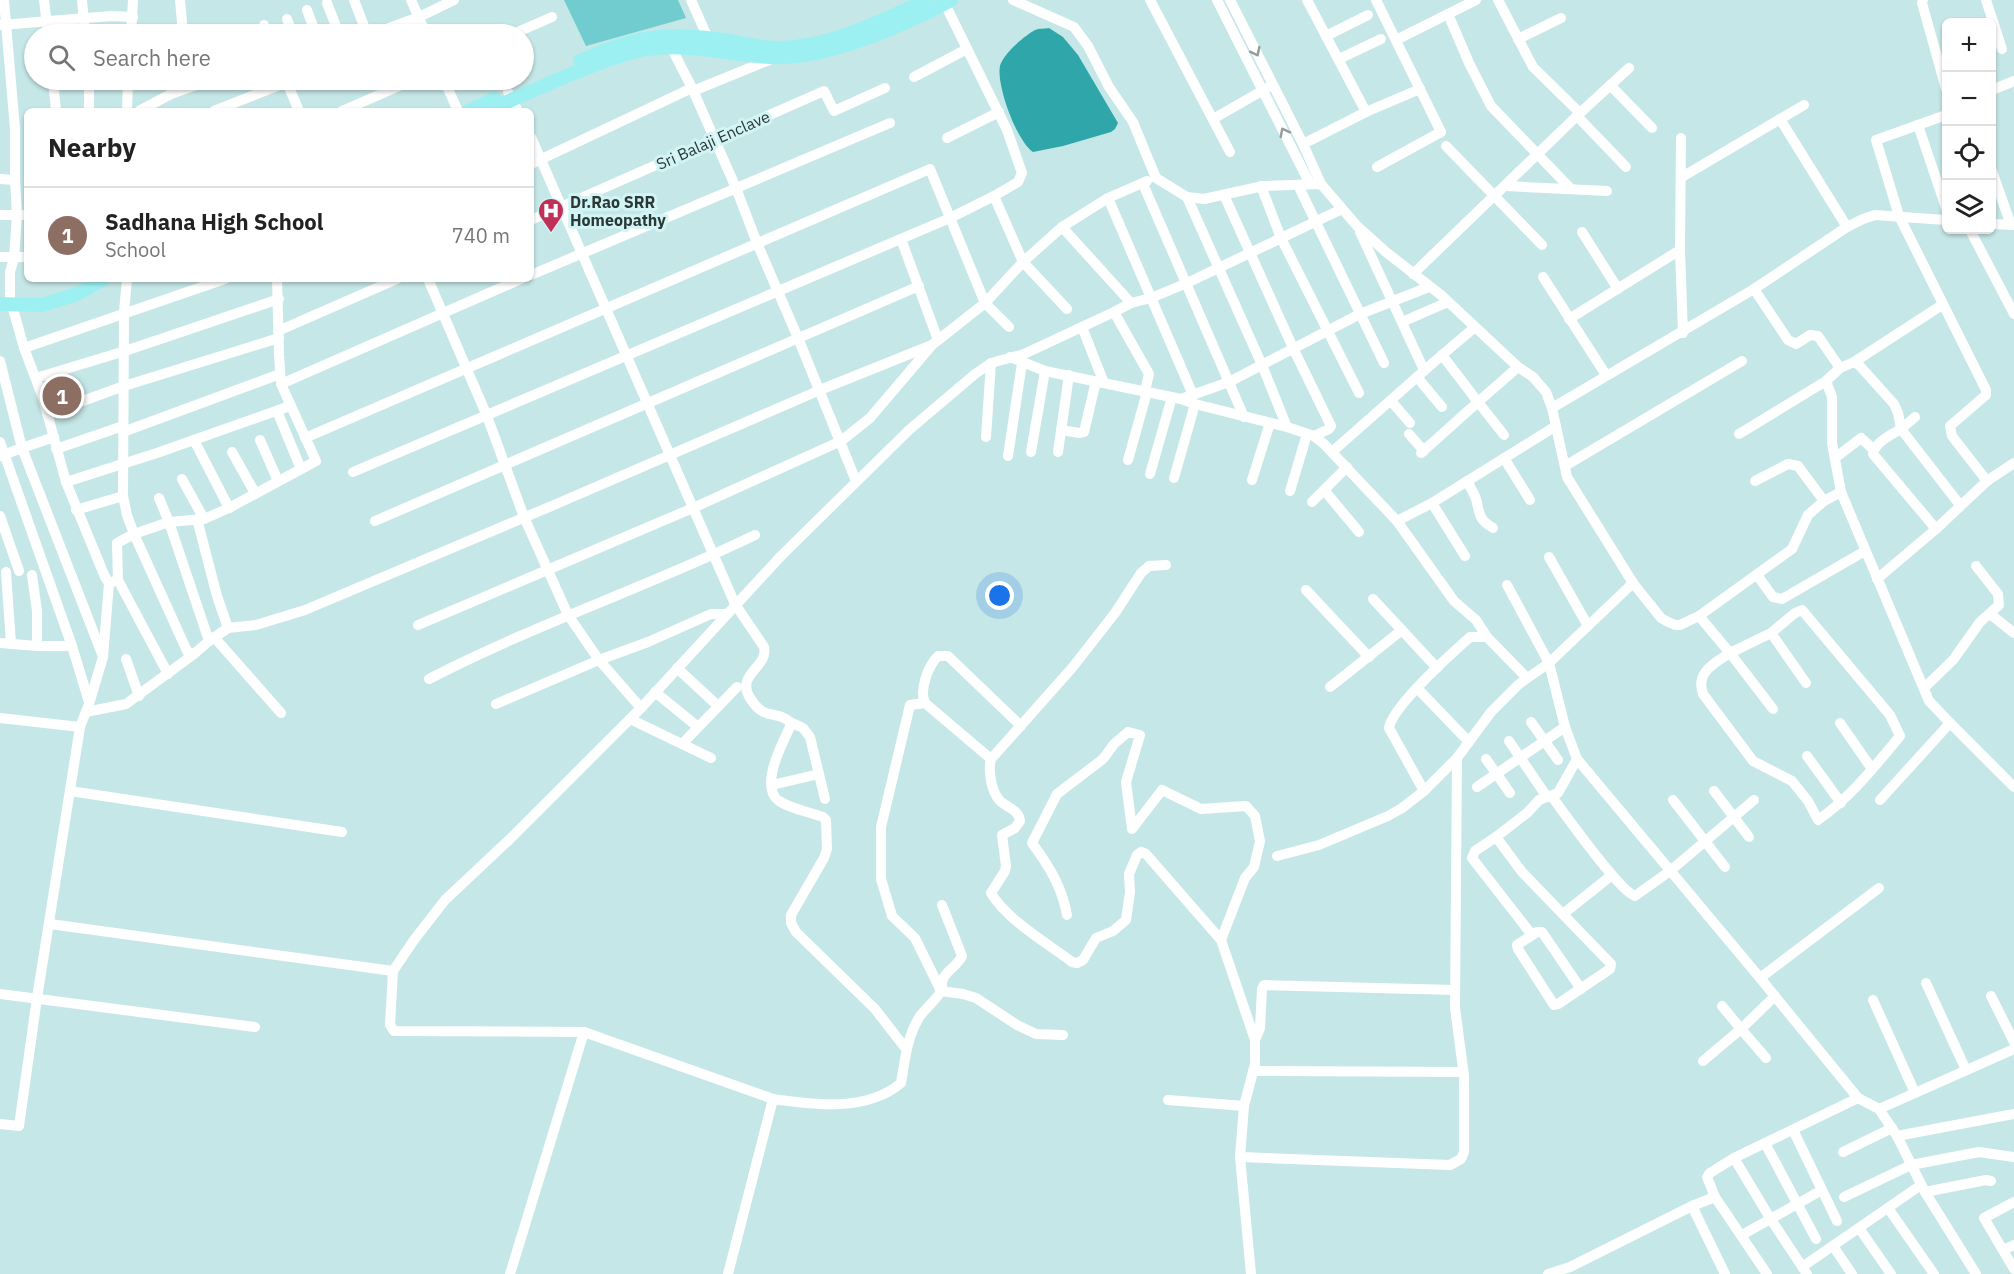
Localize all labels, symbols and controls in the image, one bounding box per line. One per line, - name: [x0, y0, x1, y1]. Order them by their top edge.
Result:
- map controls: [1942, 18, 1996, 234]
- button: +: [1942, 18, 1996, 72]
- search box: [24, 24, 534, 90]
- icon: search: [45, 41, 78, 74]
- text: Search here: [93, 43, 211, 72]
- one-way arrow: [1249, 46, 1260, 57]
- button: −: [1942, 72, 1996, 126]
- street label: Sri Balaji Enclave: [653, 106, 773, 174]
- button: locate: [1942, 126, 1996, 180]
- one-way arrow: [1280, 127, 1291, 138]
- text: Nearby: [48, 130, 136, 164]
- button: layers: [1942, 180, 1996, 234]
- place label: Dr.Rao SRR Homeopathy: [570, 192, 666, 230]
- hospital icon: Dr.Rao SRR Homeopathy: [536, 196, 566, 234]
- text: Sadhana High School: [105, 207, 323, 236]
- text: 1: [62, 222, 74, 249]
- text: 740 m: [452, 222, 510, 249]
- text: School: [105, 236, 166, 263]
- pin: 1: [42, 374, 82, 418]
- your location: [985, 581, 1014, 610]

